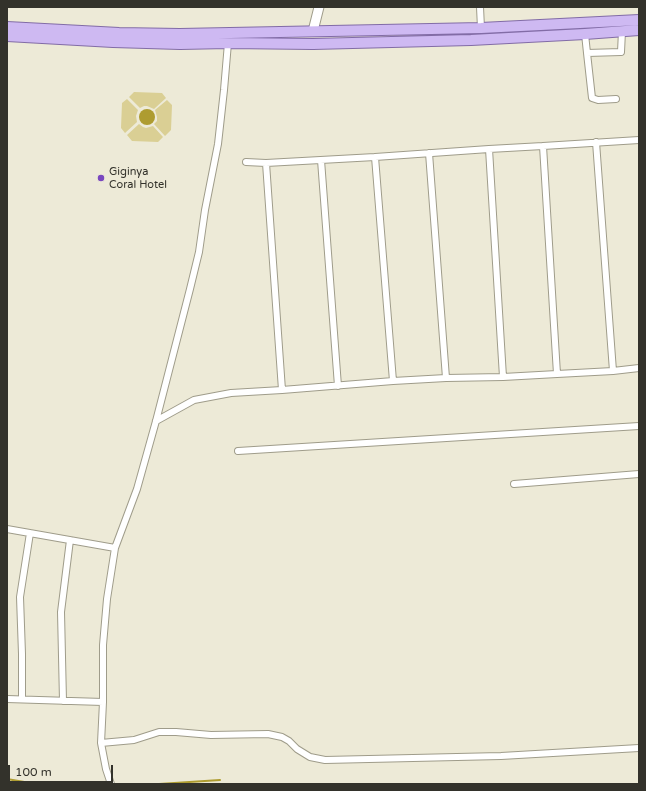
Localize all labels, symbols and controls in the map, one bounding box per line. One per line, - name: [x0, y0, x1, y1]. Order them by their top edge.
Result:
- place label: Giginya Coral Hotel: [109, 165, 167, 191]
- marker: Giginya Coral Hotel: [96, 173, 106, 183]
- scale bar: [10, 757, 115, 783]
- text: 100 m: [15, 765, 52, 779]

